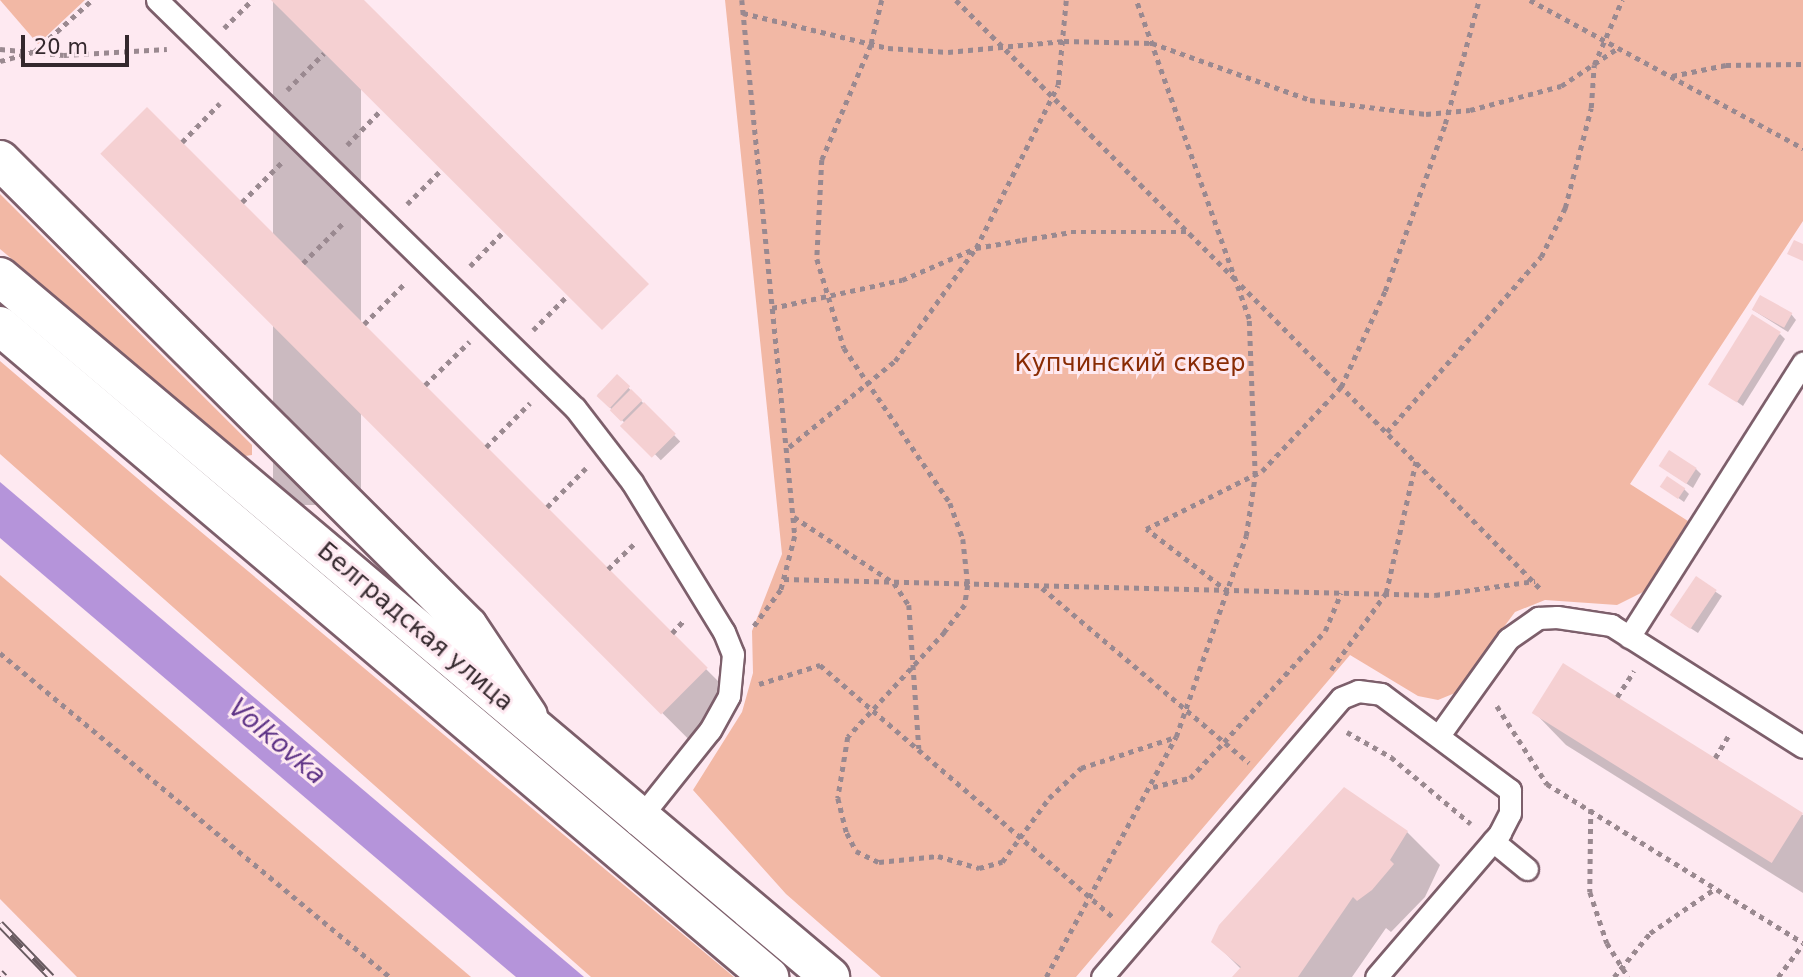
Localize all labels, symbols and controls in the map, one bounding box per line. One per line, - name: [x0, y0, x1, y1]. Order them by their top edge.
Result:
- scale bar: [24, 21, 133, 65]
- text: 20 m: [34, 35, 88, 59]
- park label: Купчинский сквер: [1015, 350, 1245, 378]
- street label: Белградская улица: [311, 537, 519, 717]
- water label: Volkovka: [222, 693, 332, 791]

